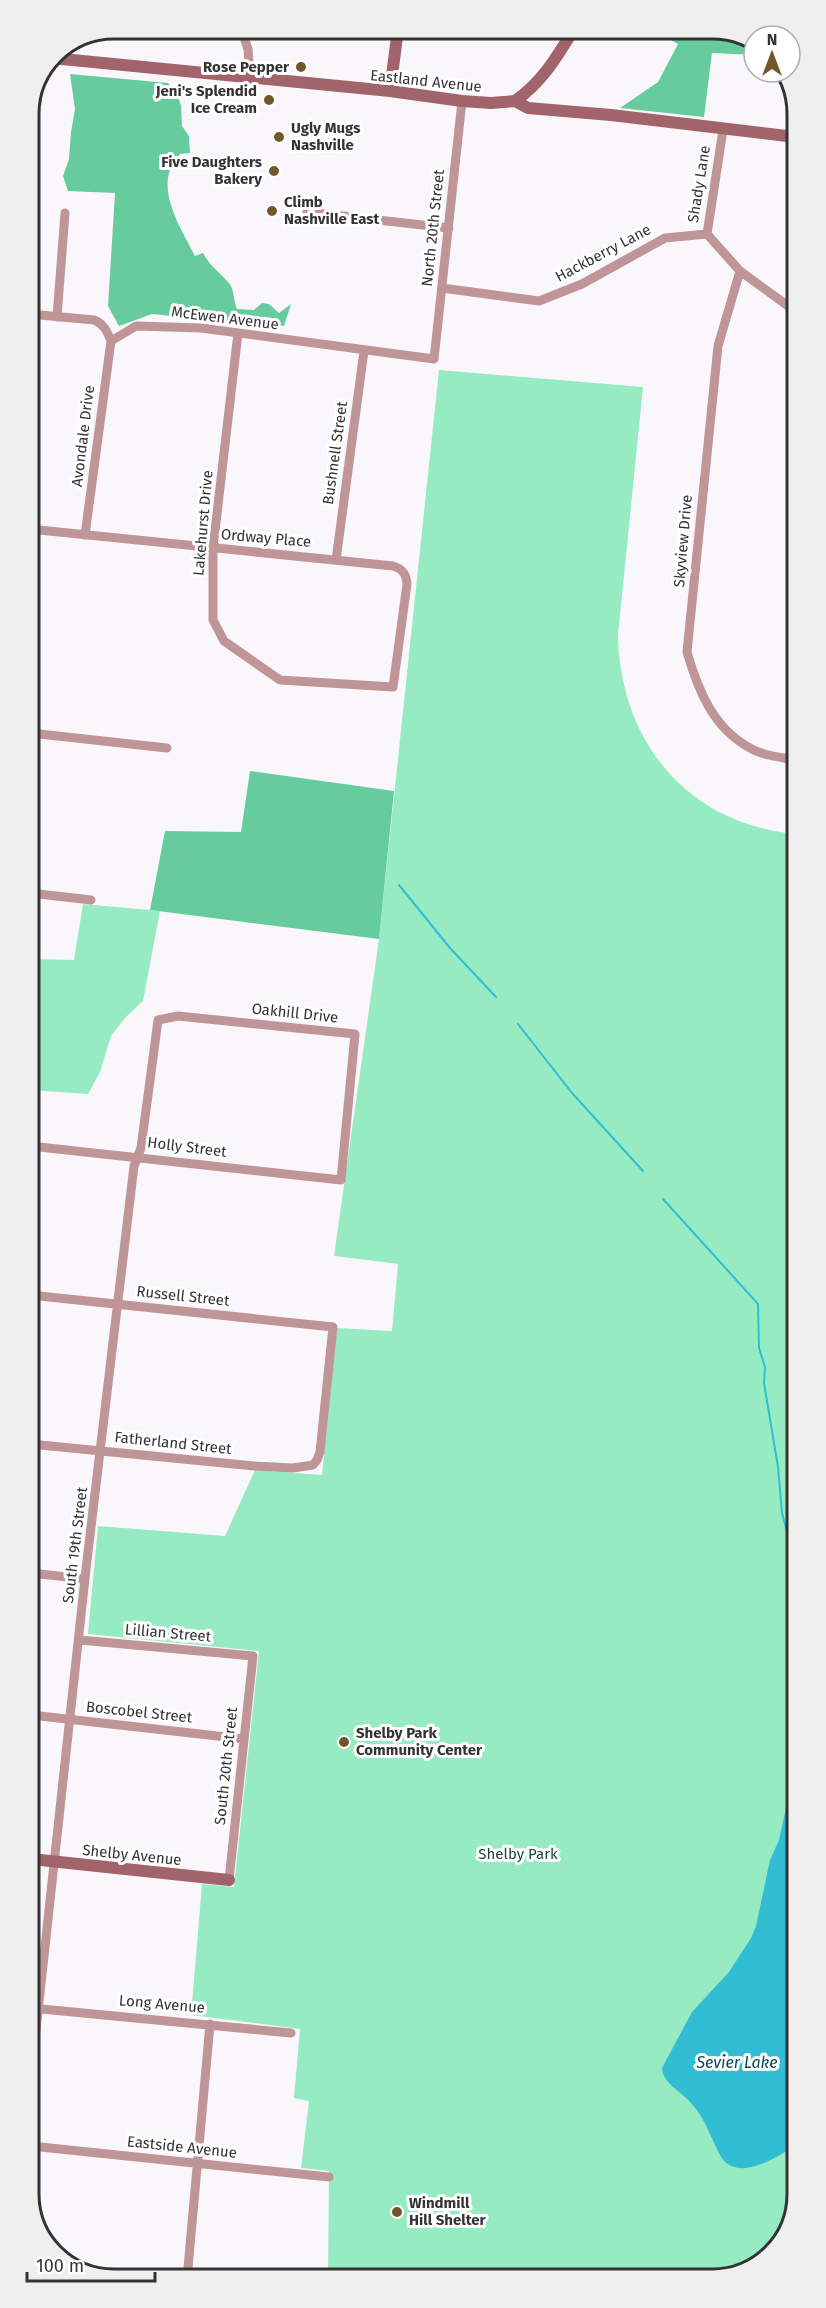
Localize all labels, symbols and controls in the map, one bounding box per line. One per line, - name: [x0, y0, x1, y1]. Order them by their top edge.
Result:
- north arrow: [742, 24, 802, 84]
- text: N: [767, 30, 777, 49]
- place label: Rose Pepper: [203, 58, 290, 76]
- marker: Rose Pepper: [294, 60, 308, 74]
- street label: Eastland Avenue: [369, 66, 483, 96]
- place label: Jeni's Splendid Ice Cream: [155, 82, 257, 117]
- marker: Jeni's Splendid Ice Cream: [262, 93, 276, 107]
- place label: Ugly Mugs Nashville: [291, 119, 360, 154]
- marker: Ugly Mugs Nashville: [272, 130, 286, 144]
- street label: Shady Lane: [684, 144, 714, 224]
- place label: Five Daughters Bakery: [161, 153, 262, 188]
- marker: Five Daughters Bakery: [267, 164, 281, 178]
- street label: North 20th Street: [418, 168, 448, 287]
- place label: Climb Nashville East: [284, 193, 379, 228]
- marker: Climb Nashville East: [265, 204, 279, 218]
- street label: Hackberry Lane: [552, 220, 654, 286]
- street label: McEwen Avenue: [170, 302, 280, 334]
- street label: Avondale Drive: [68, 384, 98, 488]
- street label: Bushnell Street: [319, 400, 351, 506]
- street label: Lakehurst Drive: [189, 469, 217, 577]
- street label: Skyview Drive: [670, 494, 696, 588]
- street label: Ordway Place: [220, 525, 312, 551]
- street label: Oakhill Drive: [251, 1000, 339, 1026]
- street label: Holly Street: [146, 1133, 228, 1161]
- street label: Russell Street: [136, 1282, 231, 1310]
- street label: Fatherland Street: [114, 1428, 233, 1458]
- street label: South 19th Street: [59, 1485, 91, 1604]
- street label: Lillian Street: [124, 1620, 212, 1646]
- street label: Boscobel Street: [85, 1697, 194, 1727]
- street label: South 20th Street: [211, 1706, 241, 1826]
- place label: Shelby Park Community Center: [356, 1724, 483, 1759]
- marker: Shelby Park Community Center: [337, 1735, 351, 1749]
- street label: Shelby Avenue: [82, 1841, 182, 1869]
- park label: Shelby Park: [478, 1845, 558, 1863]
- street label: Long Avenue: [118, 1991, 206, 2017]
- water label: Sevier Lake: [695, 2053, 778, 2072]
- street label: Eastside Avenue: [126, 2132, 238, 2162]
- place label: Windmill Hill Shelter: [409, 2194, 486, 2229]
- marker: Windmill Hill Shelter: [390, 2205, 404, 2219]
- scale bar: [27, 2245, 154, 2283]
- text: 100 m: [36, 2255, 84, 2277]

